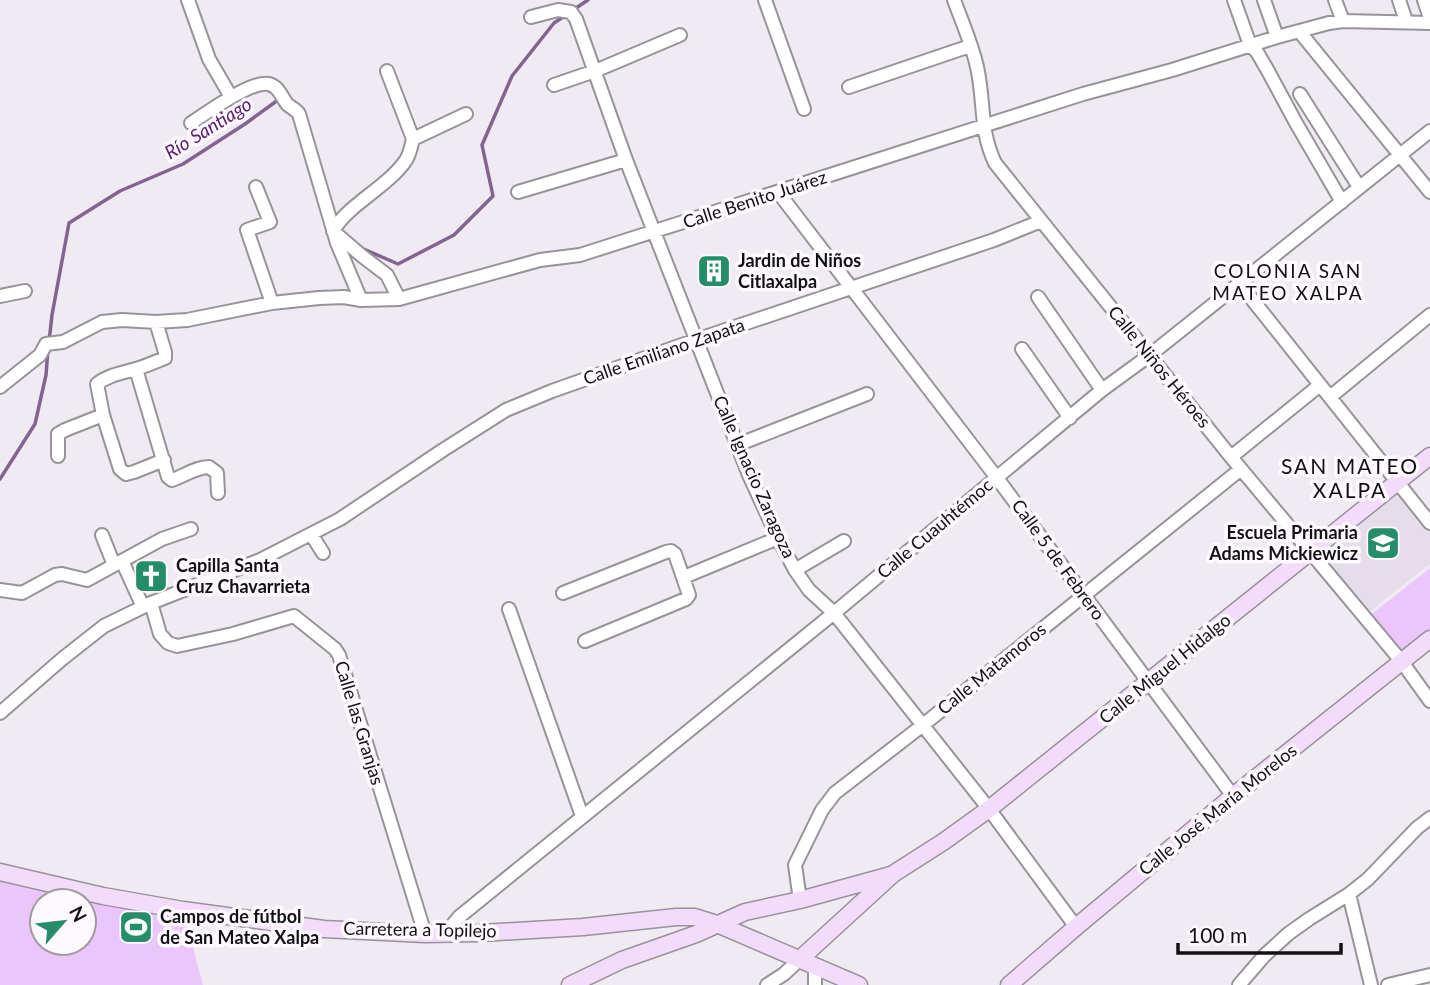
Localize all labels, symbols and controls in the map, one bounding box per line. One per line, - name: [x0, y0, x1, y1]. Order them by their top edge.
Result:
- water label: Río Santiago: [160, 92, 256, 163]
- street label: Calle Benito Juárez: [680, 165, 829, 233]
- place label: Jardin de Niños Citlaxalpa: [738, 249, 861, 292]
- building icon: Jardin de Niños Citlaxalpa: [695, 252, 733, 290]
- district label: COLONIA SAN MATEO XALPA: [1212, 259, 1364, 304]
- street label: Calle Niños Héroes: [1104, 301, 1216, 432]
- street label: Calle Emiliano Zapata: [580, 313, 747, 389]
- street label: Calle Ignacio Zaragoza: [709, 392, 801, 561]
- district label: SAN MATEO XALPA: [1281, 453, 1419, 502]
- street label: Calle Cuauhtémoc: [872, 473, 997, 583]
- street label: Calle 5 de Febrero: [1008, 495, 1110, 624]
- place label: Escuela Primaria Adams Mickiewicz: [1208, 521, 1358, 564]
- school or university icon: Escuela Primaria Adams Mickiewicz: [1364, 524, 1402, 562]
- place label: Capilla Santa Cruz Chavarrieta: [176, 554, 310, 597]
- church icon: Capilla Santa Cruz Chavarrieta: [132, 557, 170, 595]
- street label: Calle Miguel Hidalgo: [1094, 608, 1235, 728]
- street label: Calle Matamoros: [933, 618, 1050, 719]
- street label: Calle las Granjas: [331, 658, 389, 788]
- street label: Calle José María Morelos: [1134, 739, 1301, 880]
- north arrow: [28, 887, 98, 957]
- text: N: [65, 902, 92, 926]
- place label: Campos de fútbol de San Mateo Xalpa: [160, 905, 319, 948]
- sports icon: Campos de fútbol de San Mateo Xalpa: [117, 908, 155, 946]
- scale bar: [1178, 912, 1341, 956]
- street label: Carretera a Topilejo: [343, 917, 497, 941]
- text: 100 m: [1188, 922, 1247, 947]

